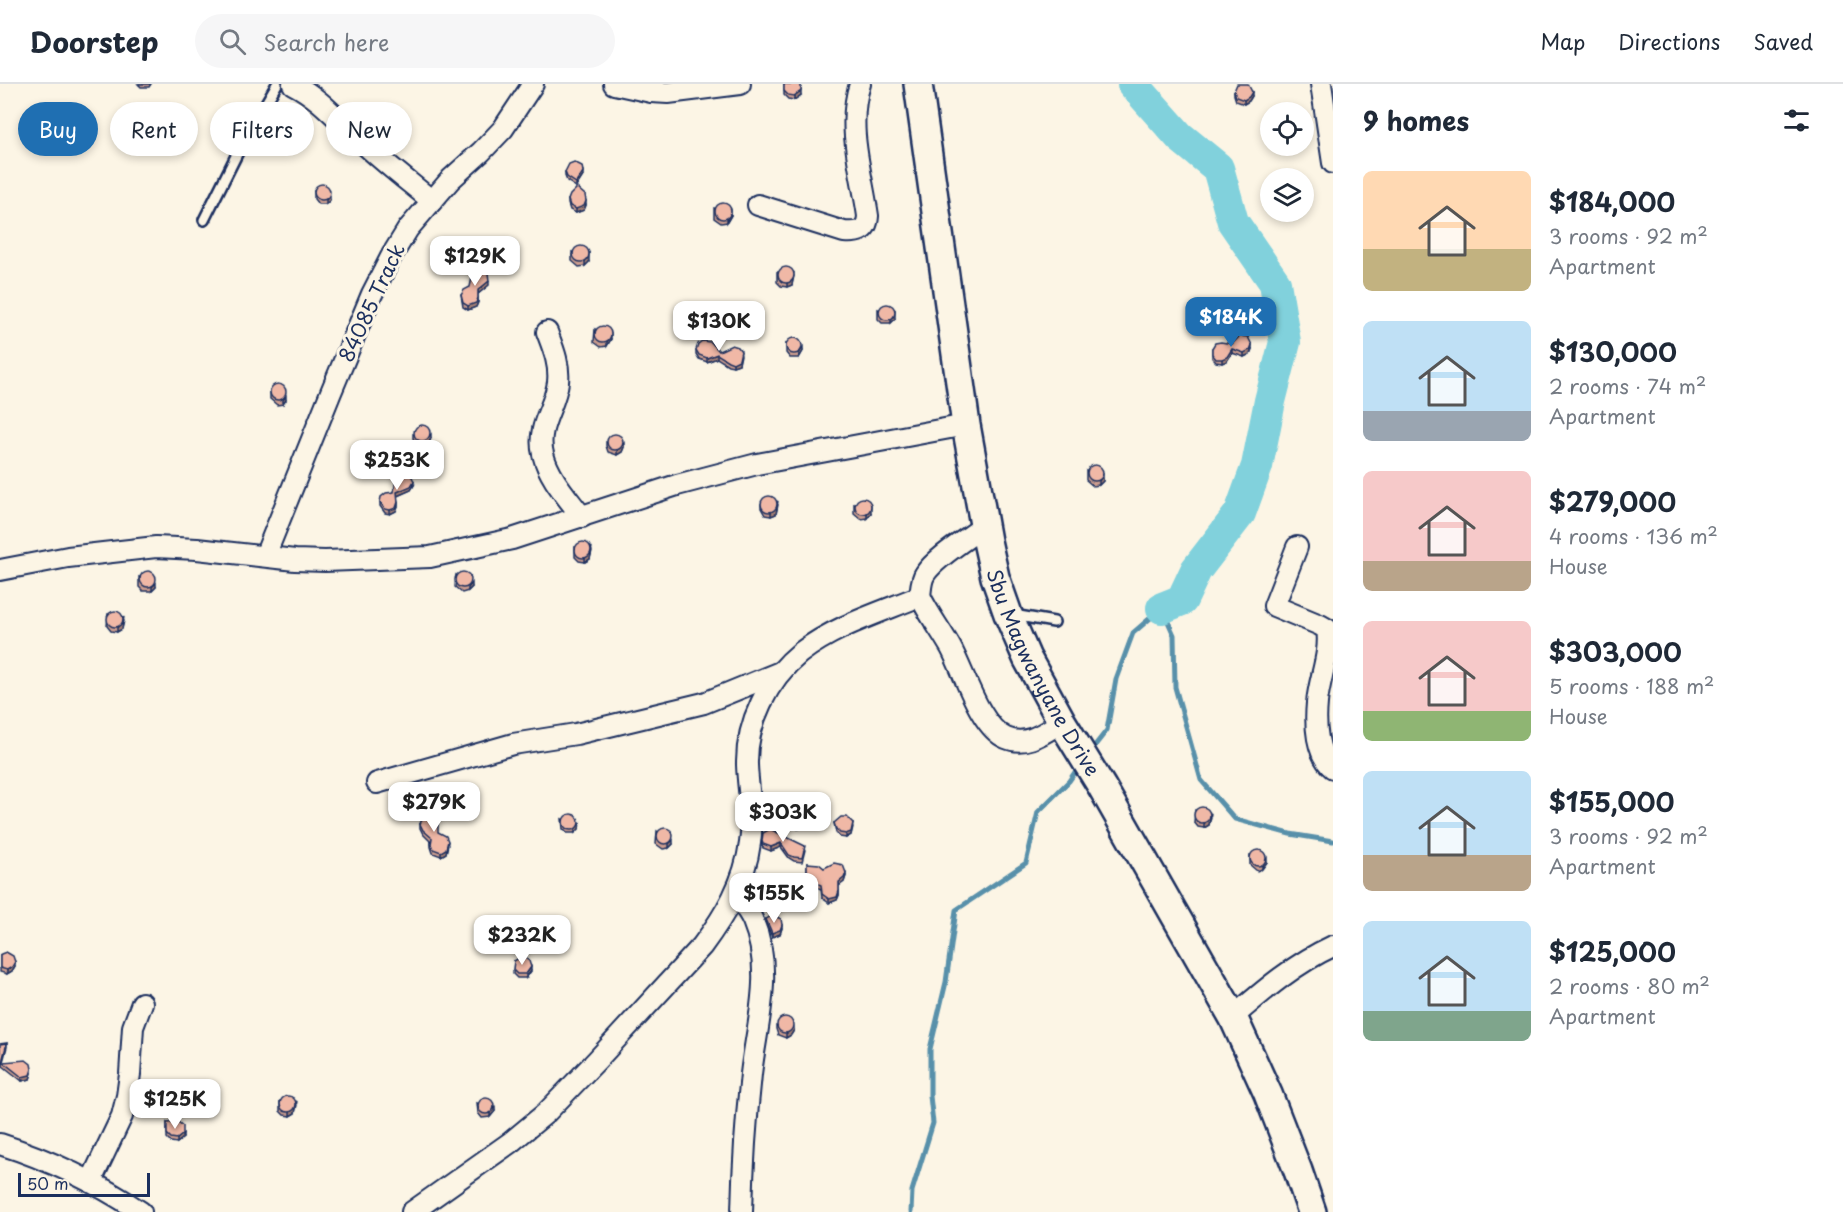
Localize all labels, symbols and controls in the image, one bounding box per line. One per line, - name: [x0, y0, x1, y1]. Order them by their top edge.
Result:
- search box: [195, 14, 615, 68]
- text: Doorstep: [30, 20, 159, 63]
- icon: search: [216, 25, 249, 58]
- text: Search here: [264, 25, 389, 58]
- text: Map: [1540, 25, 1585, 57]
- text: Directions: [1618, 25, 1720, 57]
- text: Saved: [1753, 25, 1813, 57]
- text: 9 homes: [1363, 101, 1469, 140]
- chip: Buy: [18, 102, 98, 156]
- chip: Rent: [110, 102, 198, 156]
- chip: Filters: [210, 102, 314, 156]
- chip: New: [326, 102, 412, 156]
- map controls: [1260, 102, 1314, 222]
- button: locate: [1260, 102, 1314, 156]
- icon: filters: [1780, 104, 1813, 137]
- button: layers: [1260, 168, 1314, 222]
- text: $184,000: [1549, 182, 1675, 221]
- icon: home: [1411, 195, 1483, 267]
- text: 3 rooms · 92 m²: [1549, 221, 1708, 251]
- pin: $129K: [433, 236, 517, 287]
- street label: 84085 Track: [331, 238, 412, 367]
- text: $129K: [444, 240, 506, 270]
- text: Apartment: [1549, 251, 1656, 281]
- pin: $184K: [1189, 297, 1273, 348]
- pin: $130K: [677, 301, 761, 352]
- text: $184K: [1199, 301, 1263, 331]
- text: $130K: [687, 305, 751, 335]
- text: $130,000: [1549, 332, 1677, 371]
- icon: home: [1411, 345, 1483, 417]
- text: 2 rooms · 74 m²: [1549, 371, 1706, 401]
- text: Apartment: [1549, 401, 1656, 431]
- pin: $253K: [355, 440, 439, 491]
- text: $253K: [364, 444, 430, 474]
- text: $279,000: [1549, 482, 1676, 521]
- icon: home: [1411, 495, 1483, 567]
- text: 4 rooms · 136 m²: [1549, 521, 1718, 551]
- text: House: [1549, 551, 1608, 581]
- street label: Sbu Magwanyane Drive: [980, 566, 1108, 782]
- text: $303,000: [1549, 632, 1682, 671]
- icon: home: [1411, 645, 1483, 717]
- text: 5 rooms · 188 m²: [1549, 671, 1714, 701]
- text: House: [1549, 701, 1608, 731]
- pin: $279K: [392, 782, 476, 833]
- text: $155,000: [1549, 782, 1674, 821]
- text: $279K: [402, 786, 466, 816]
- pin: $303K: [741, 792, 825, 843]
- icon: home: [1411, 795, 1483, 867]
- text: $303K: [749, 796, 817, 826]
- text: 3 rooms · 92 m²: [1549, 821, 1708, 851]
- text: Apartment: [1549, 851, 1656, 881]
- pin: $155K: [732, 873, 816, 924]
- text: $155K: [743, 877, 805, 907]
- pin: $232K: [480, 915, 564, 966]
- text: $232K: [488, 919, 556, 949]
- text: $125,000: [1549, 932, 1676, 971]
- icon: home: [1411, 945, 1483, 1017]
- text: 2 rooms · 80 m²: [1549, 971, 1710, 1001]
- text: Apartment: [1549, 1001, 1656, 1031]
- pin: $125K: [133, 1079, 217, 1130]
- text: $125K: [144, 1083, 206, 1113]
- scale bar: [18, 1170, 150, 1198]
- text: 50 m: [27, 1171, 68, 1195]

